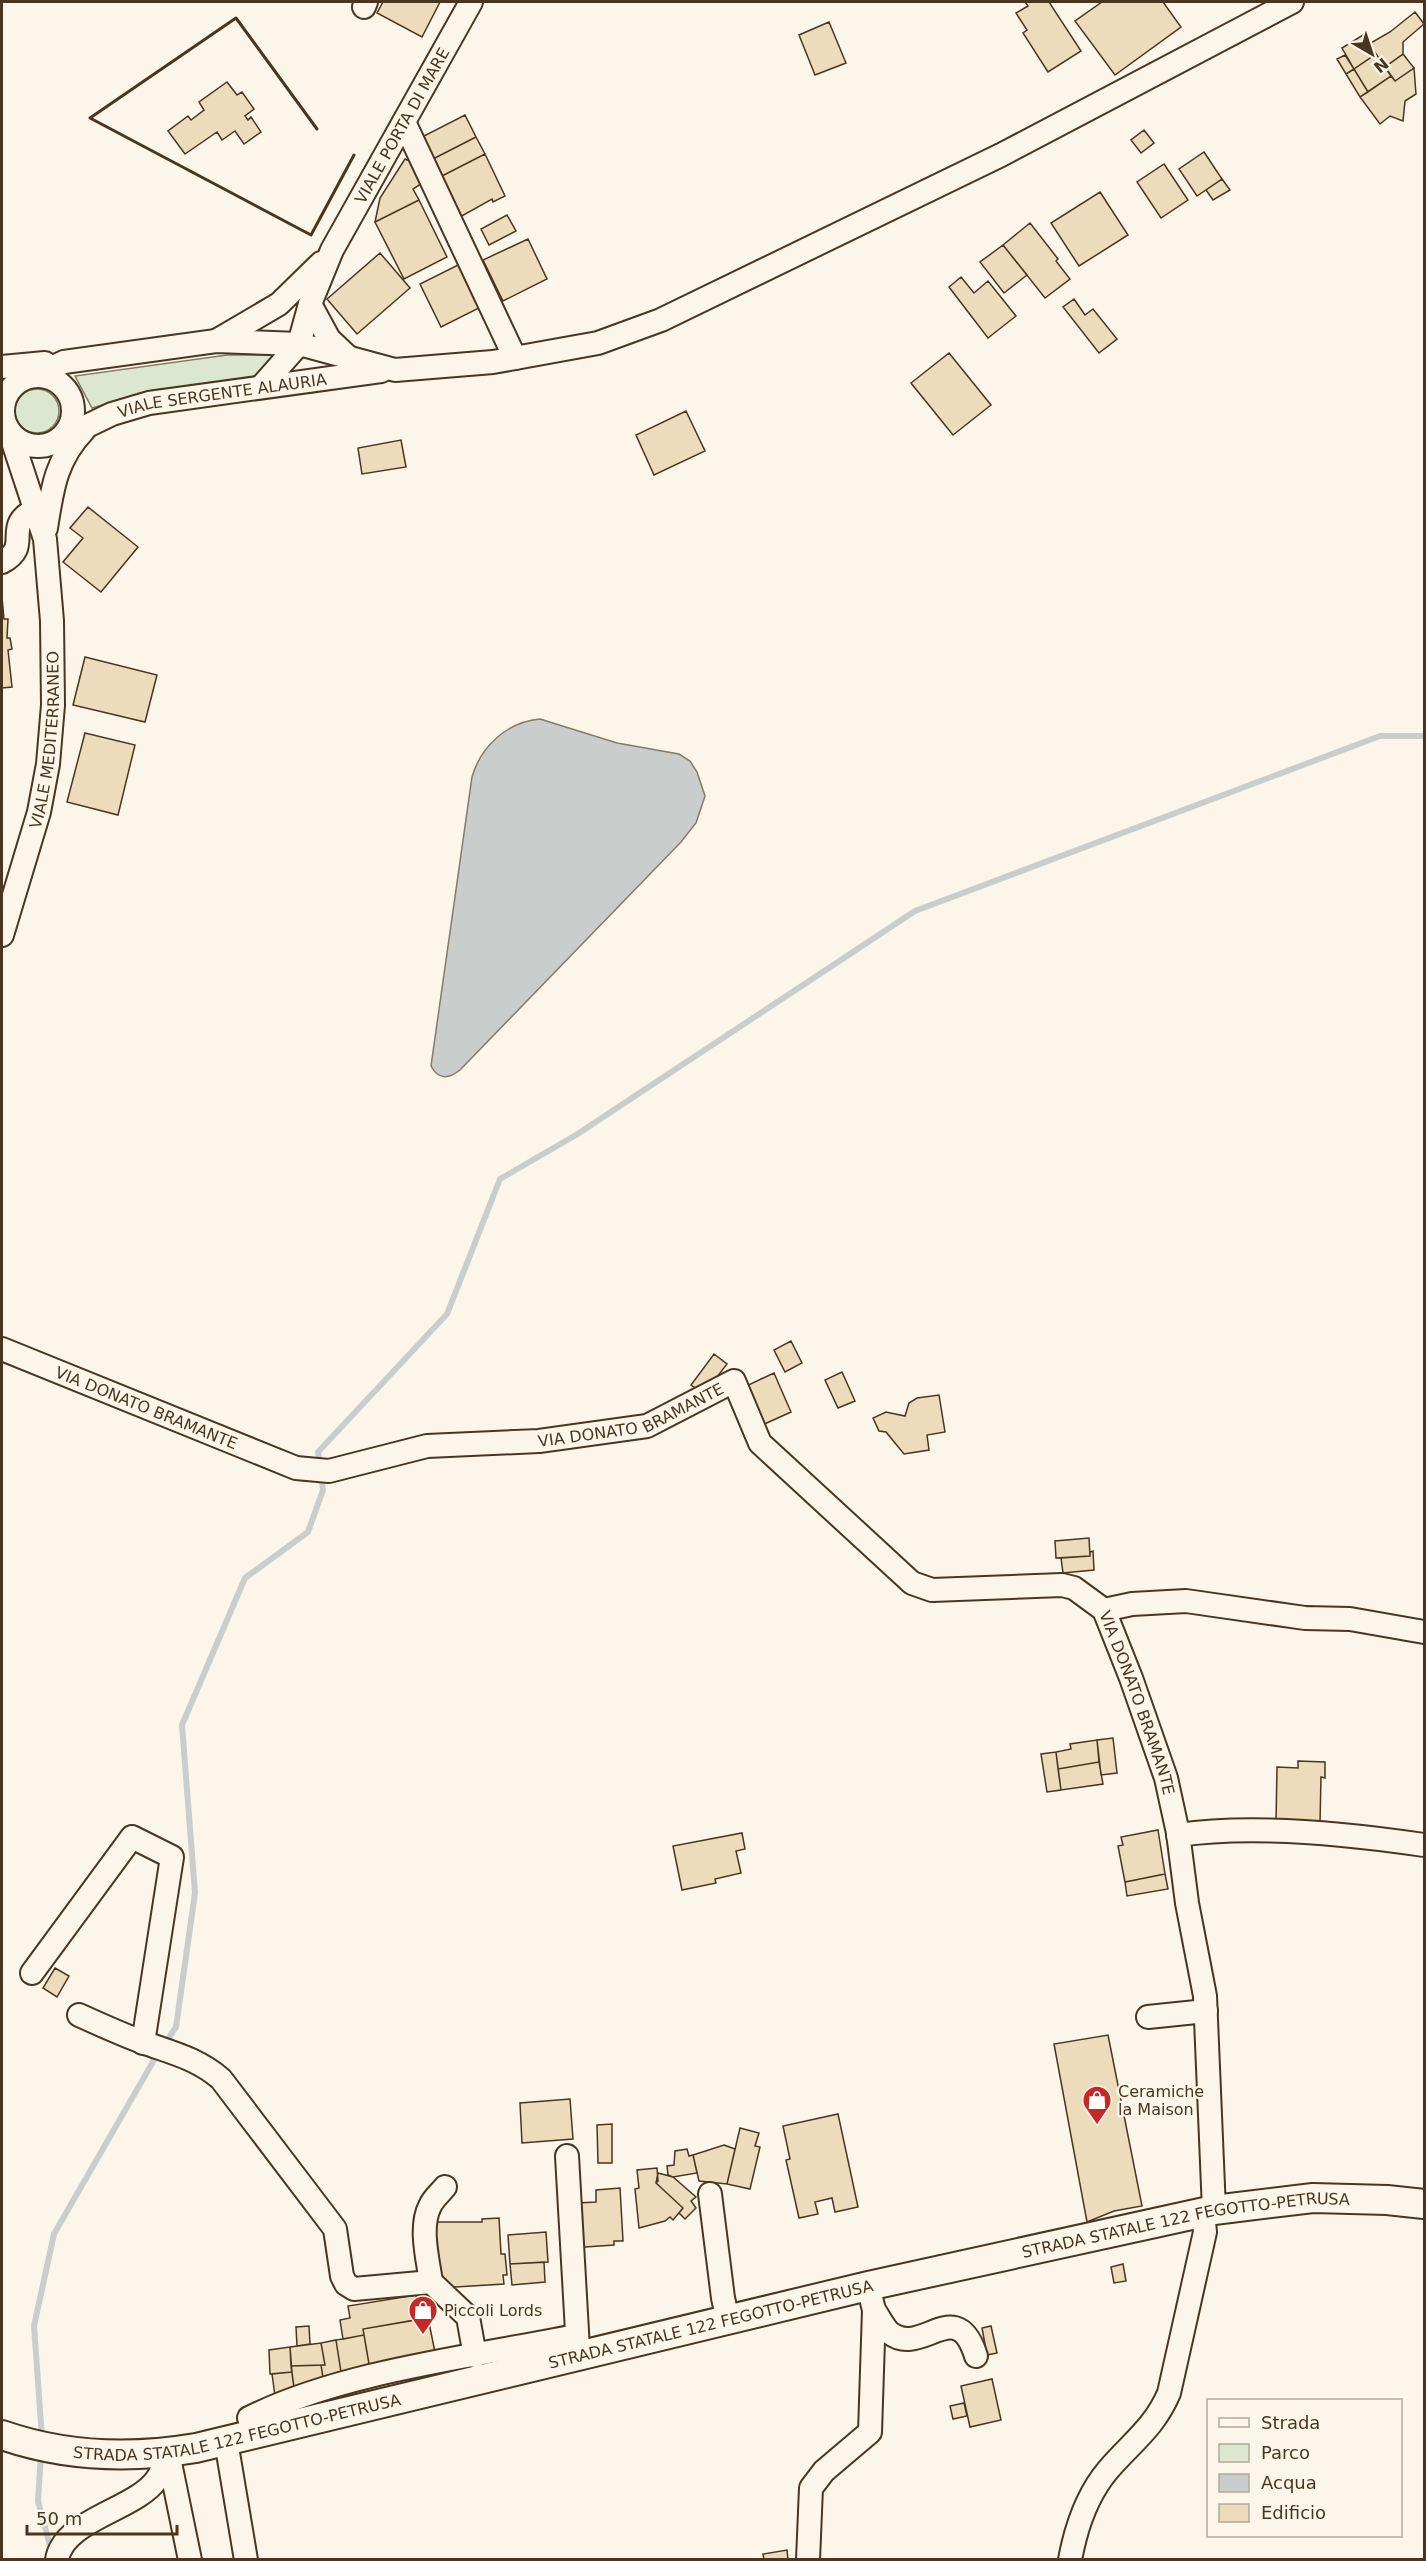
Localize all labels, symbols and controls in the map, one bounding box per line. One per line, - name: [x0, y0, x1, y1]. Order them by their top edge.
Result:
- north arrow: [1342, 24, 1402, 84]
- street label: VIALE PORTA DI MARE: [351, 44, 453, 207]
- text: N: [1370, 54, 1392, 77]
- street label: VIALE SERGENTE ALAURIA: [116, 370, 328, 422]
- street label: VIALE MEDITERRANEO: [26, 651, 63, 831]
- street label: VIA DONATO BRAMANTE: [53, 1363, 240, 1453]
- street label: VIA DONATO BRAMANTE: [537, 1379, 727, 1451]
- street label: VIA DONATO BRAMANTE: [1095, 1608, 1178, 1797]
- place label: Ceramiche la Maison: [1118, 2082, 1204, 2119]
- shop icon: Ceramiche la Maison: [1081, 2084, 1113, 2126]
- street label: STRADA STATALE 122 FEGOTTO-PETRUSA: [1020, 2189, 1350, 2262]
- street label: STRADA STATALE 122 FEGOTTO-PETRUSA: [547, 2276, 875, 2373]
- shop icon: Piccoli Lords: [407, 2294, 439, 2336]
- place label: Piccoli Lords: [444, 2301, 542, 2320]
- street label: STRADA STATALE 122 FEGOTTO-PETRUSA: [72, 2390, 403, 2465]
- legend: [1207, 2399, 1402, 2537]
- text: Strada: [1261, 2412, 1320, 2433]
- text: Parco: [1261, 2442, 1310, 2463]
- text: Acqua: [1261, 2472, 1317, 2493]
- scale bar: [27, 2498, 177, 2536]
- text: Edificio: [1261, 2502, 1326, 2523]
- text: 50 m: [36, 2508, 82, 2529]

